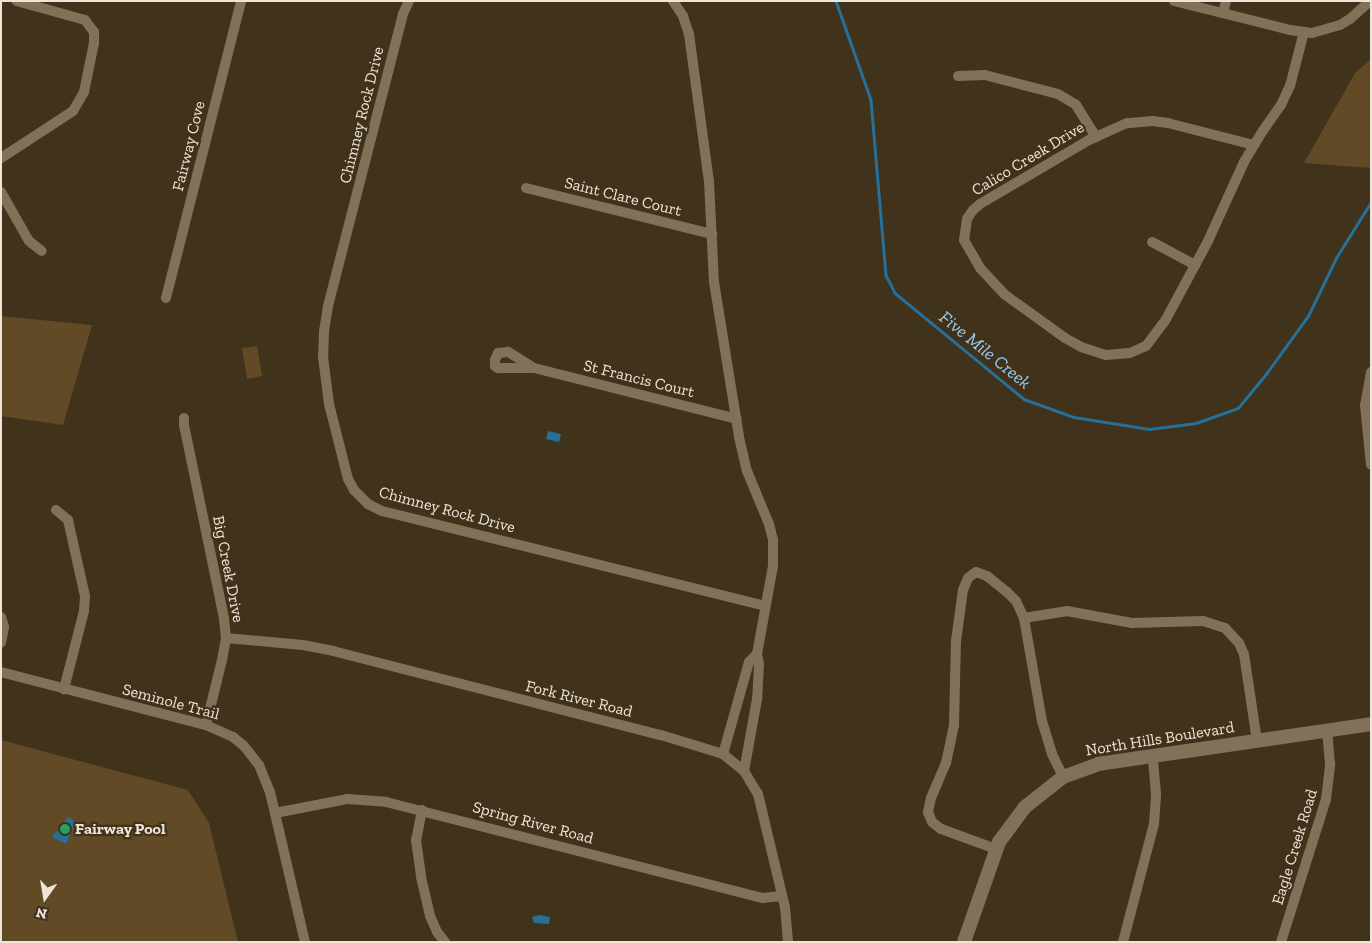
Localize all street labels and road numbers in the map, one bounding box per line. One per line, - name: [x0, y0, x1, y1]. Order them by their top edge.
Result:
- street label: Chimney Rock Drive: [336, 44, 388, 186]
- street label: Fairway Cove: [168, 99, 210, 193]
- street label: Calico Creek Drive: [968, 118, 1088, 200]
- street label: Saint Clare Court: [563, 173, 683, 221]
- street label: St Francis Court: [582, 356, 696, 402]
- street label: Chimney Rock Drive: [377, 483, 517, 537]
- street label: Big Creek Drive: [208, 514, 248, 624]
- street label: Fork River Road: [523, 676, 635, 722]
- street label: Seminole Trail: [120, 680, 222, 724]
- street label: North Hills Boulevard: [1084, 718, 1236, 760]
- street label: Eagle Creek Road: [1268, 787, 1322, 907]
- street label: Spring River Road: [470, 798, 596, 848]

